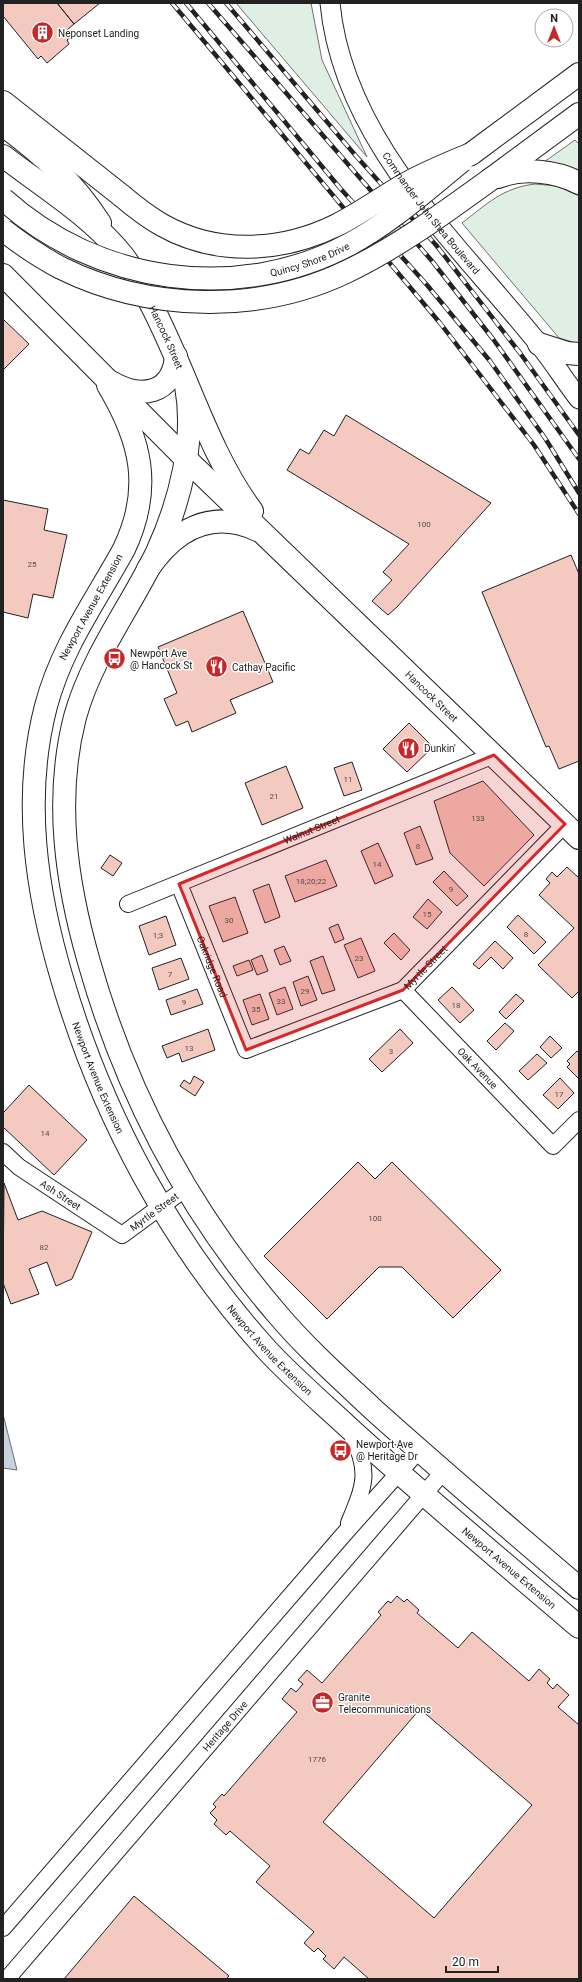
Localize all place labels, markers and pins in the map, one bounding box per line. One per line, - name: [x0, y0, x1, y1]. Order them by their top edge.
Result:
- building icon: Neponset Landing: [30, 20, 56, 46]
- place label: Neponset Landing: [58, 28, 139, 39]
- bus stop icon: Newport Ave @ Hancock St: [102, 646, 128, 672]
- place label: Newport Ave @ Hancock St: [130, 648, 193, 671]
- restaurant icon: Cathay Pacific: [204, 654, 230, 680]
- place label: Cathay Pacific: [232, 662, 295, 673]
- restaurant icon: Dunkin': [395, 735, 421, 761]
- place label: Dunkin': [424, 743, 456, 754]
- bus stop icon: Newport Ave @ Heritage Dr: [328, 1437, 354, 1463]
- place label: Newport Ave @ Heritage Dr: [356, 1439, 418, 1462]
- office icon: Granite Telecommunications: [309, 1690, 335, 1716]
- place label: Granite Telecommunications: [338, 1692, 431, 1715]

